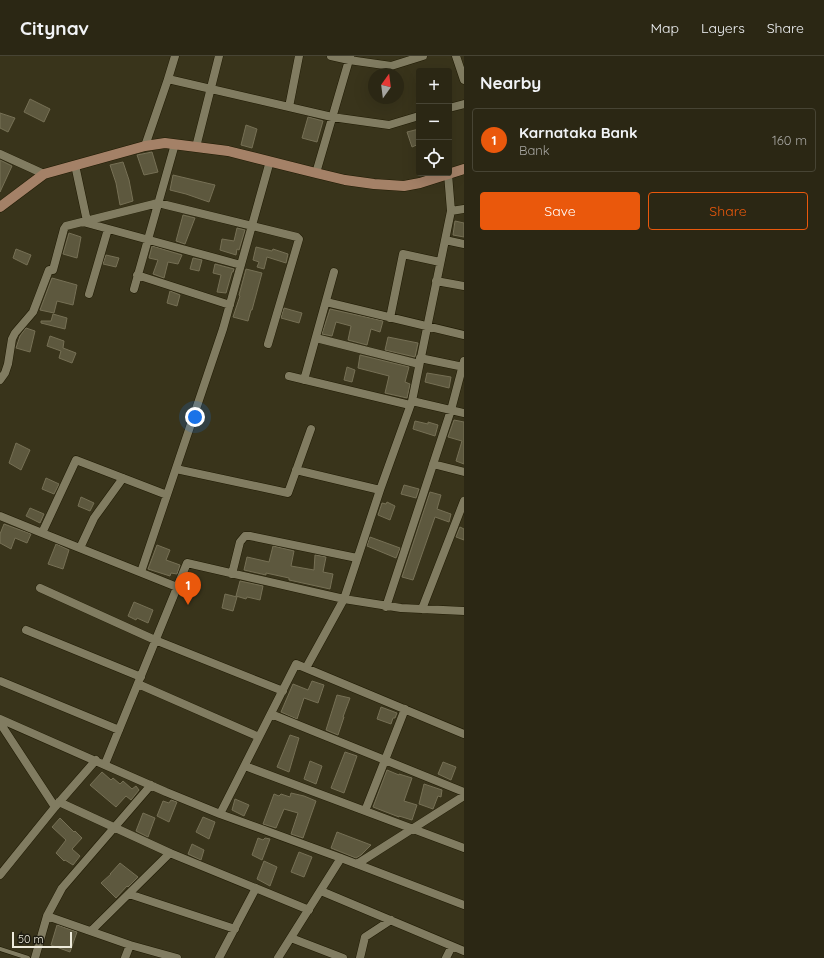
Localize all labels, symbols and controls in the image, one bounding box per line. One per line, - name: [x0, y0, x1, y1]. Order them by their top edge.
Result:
- text: Citynav: [20, 16, 89, 40]
- text: Map: [650, 19, 679, 37]
- text: Layers: [701, 19, 745, 37]
- text: Share: [767, 19, 804, 37]
- north arrow: [368, 68, 404, 104]
- map controls: [416, 68, 452, 176]
- button: +: [416, 68, 452, 104]
- text: Nearby: [480, 72, 541, 93]
- button: −: [416, 104, 452, 140]
- text: Karnataka Bank: [519, 123, 638, 142]
- text: 1: [491, 132, 497, 148]
- text: 160 m: [772, 132, 807, 148]
- button: locate: [416, 140, 452, 176]
- text: Bank: [519, 142, 550, 158]
- button: Save: [480, 192, 640, 230]
- button: Share: [648, 192, 808, 230]
- your location: [185, 407, 205, 427]
- pin: 1: [175, 572, 201, 605]
- scale bar: [12, 930, 72, 949]
- text: 50 m: [18, 932, 44, 946]

